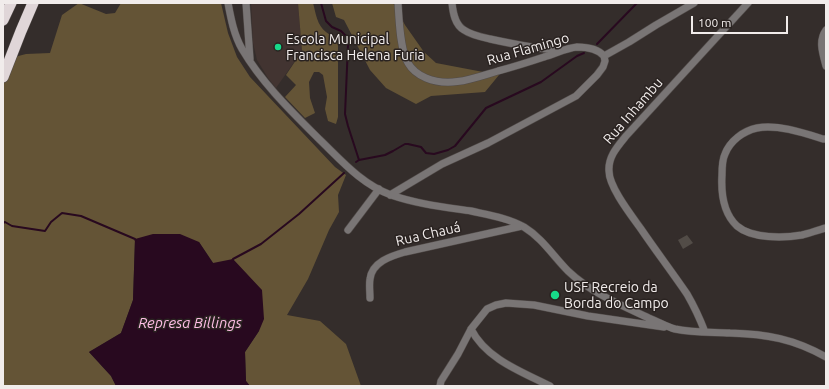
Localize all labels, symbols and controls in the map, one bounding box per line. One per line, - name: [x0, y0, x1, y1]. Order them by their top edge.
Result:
- scale bar: [693, 8, 790, 34]
- text: 100 m: [698, 16, 731, 29]
- street label: Rua Flamingo: [485, 29, 571, 69]
- place label: Escola Municipal Francisca Helena Furia: [286, 31, 425, 64]
- marker: Escola Municipal Francisca Helena Furia: [273, 42, 283, 52]
- street label: Rua Inhambu: [600, 74, 666, 148]
- street label: Rua Chauá: [394, 218, 462, 250]
- place label: USF Recreio da Borda do Campo: [564, 279, 669, 312]
- marker: USF Recreio da Borda do Campo: [549, 289, 561, 301]
- water label: Represa Billings: [138, 314, 242, 332]

